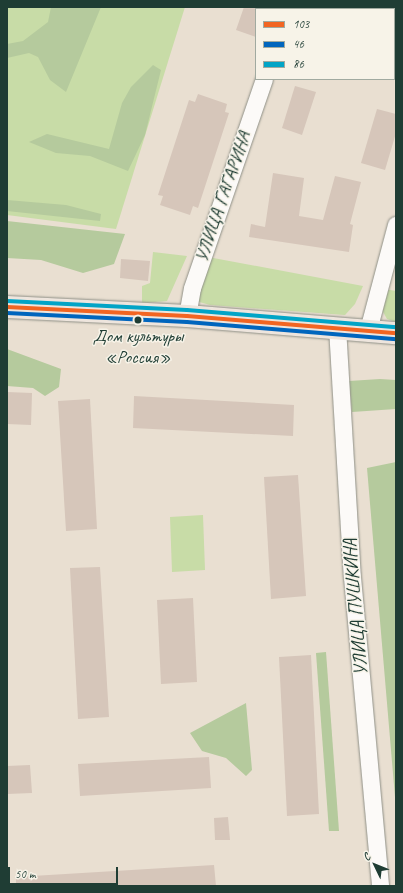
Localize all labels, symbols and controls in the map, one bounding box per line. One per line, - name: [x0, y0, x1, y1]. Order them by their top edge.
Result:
- legend: [255, 8, 395, 80]
- text: 103: [293, 16, 309, 32]
- text: 46: [293, 36, 304, 52]
- text: 86: [293, 56, 304, 72]
- street label: УЛИЦА ГАГАРИНА: [190, 129, 256, 265]
- marker: Дом культуры «Россия»: [133, 315, 143, 325]
- place label: Дом культуры «Россия»: [94, 326, 182, 368]
- street label: УЛИЦА ПУШКИНА: [339, 538, 373, 676]
- north arrow: [355, 845, 395, 885]
- text: С: [359, 850, 373, 864]
- scale bar: [10, 859, 120, 885]
- text: 50 m: [15, 866, 35, 882]

